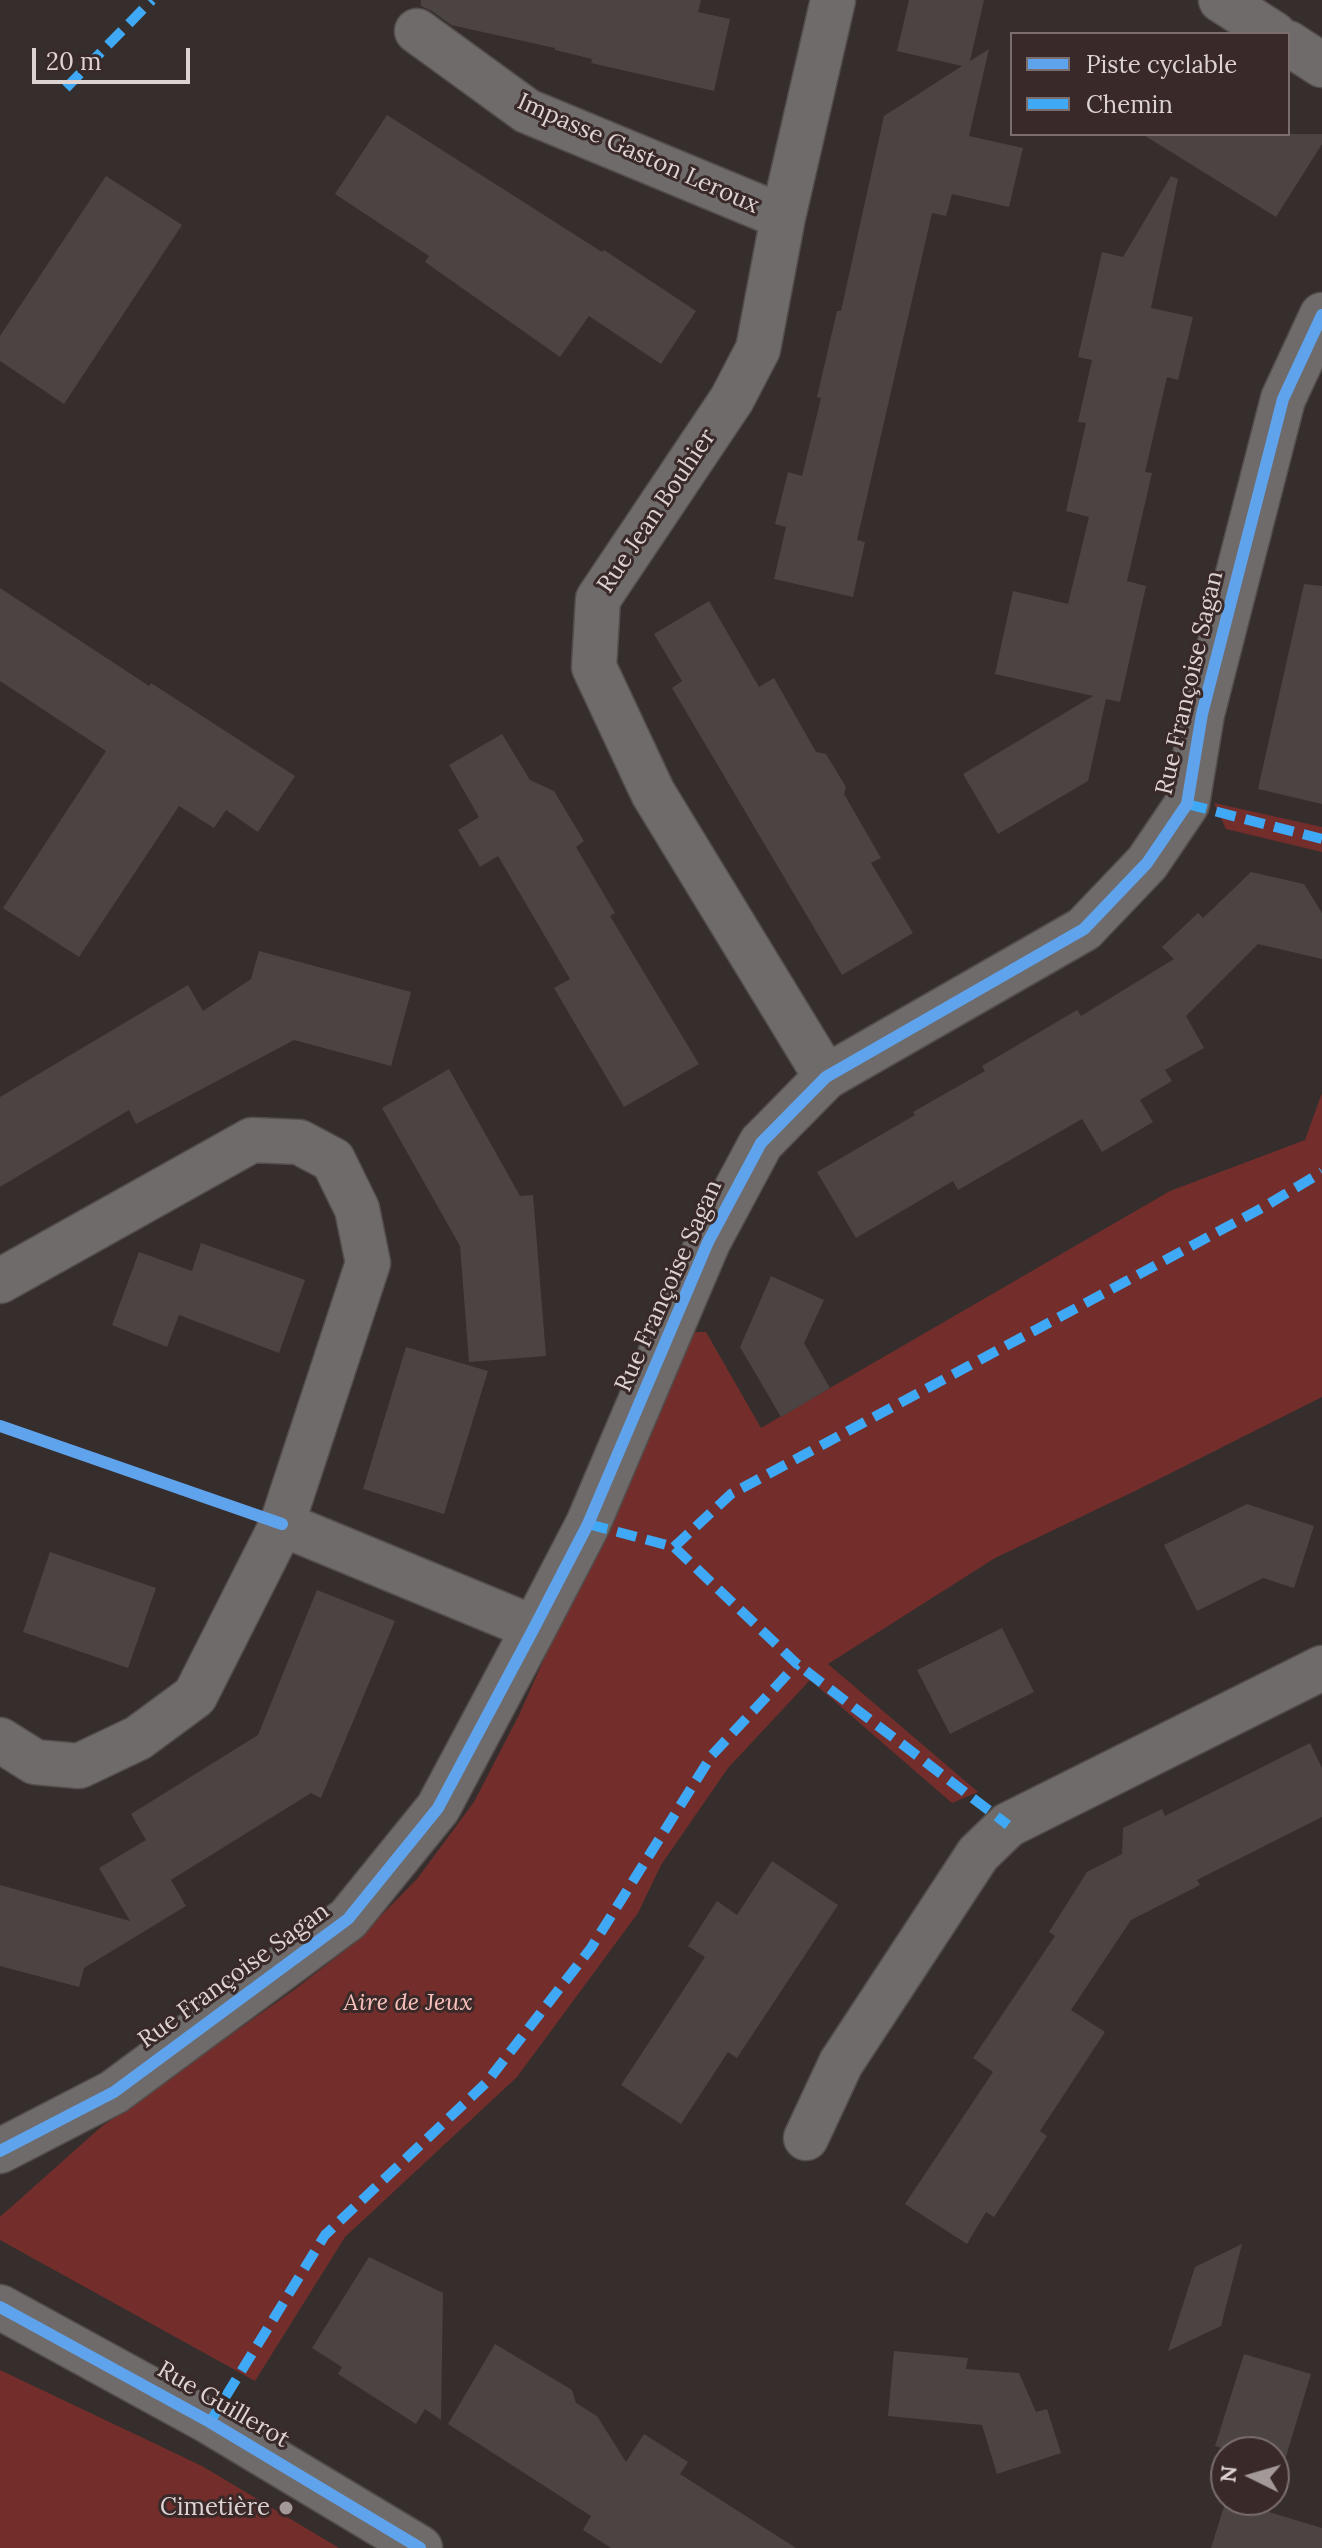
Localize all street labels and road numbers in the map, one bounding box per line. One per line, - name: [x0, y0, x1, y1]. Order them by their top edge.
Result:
- street label: Impasse Gaston Leroux: [513, 88, 763, 220]
- street label: Rue Jean Bouhier: [592, 424, 722, 598]
- street label: Rue Françoise Sagan: [1150, 568, 1230, 798]
- street label: Rue Françoise Sagan: [609, 1176, 729, 1396]
- street label: Rue Françoise Sagan: [133, 1897, 335, 2055]
- street label: Rue Guillerot: [152, 2356, 294, 2454]

